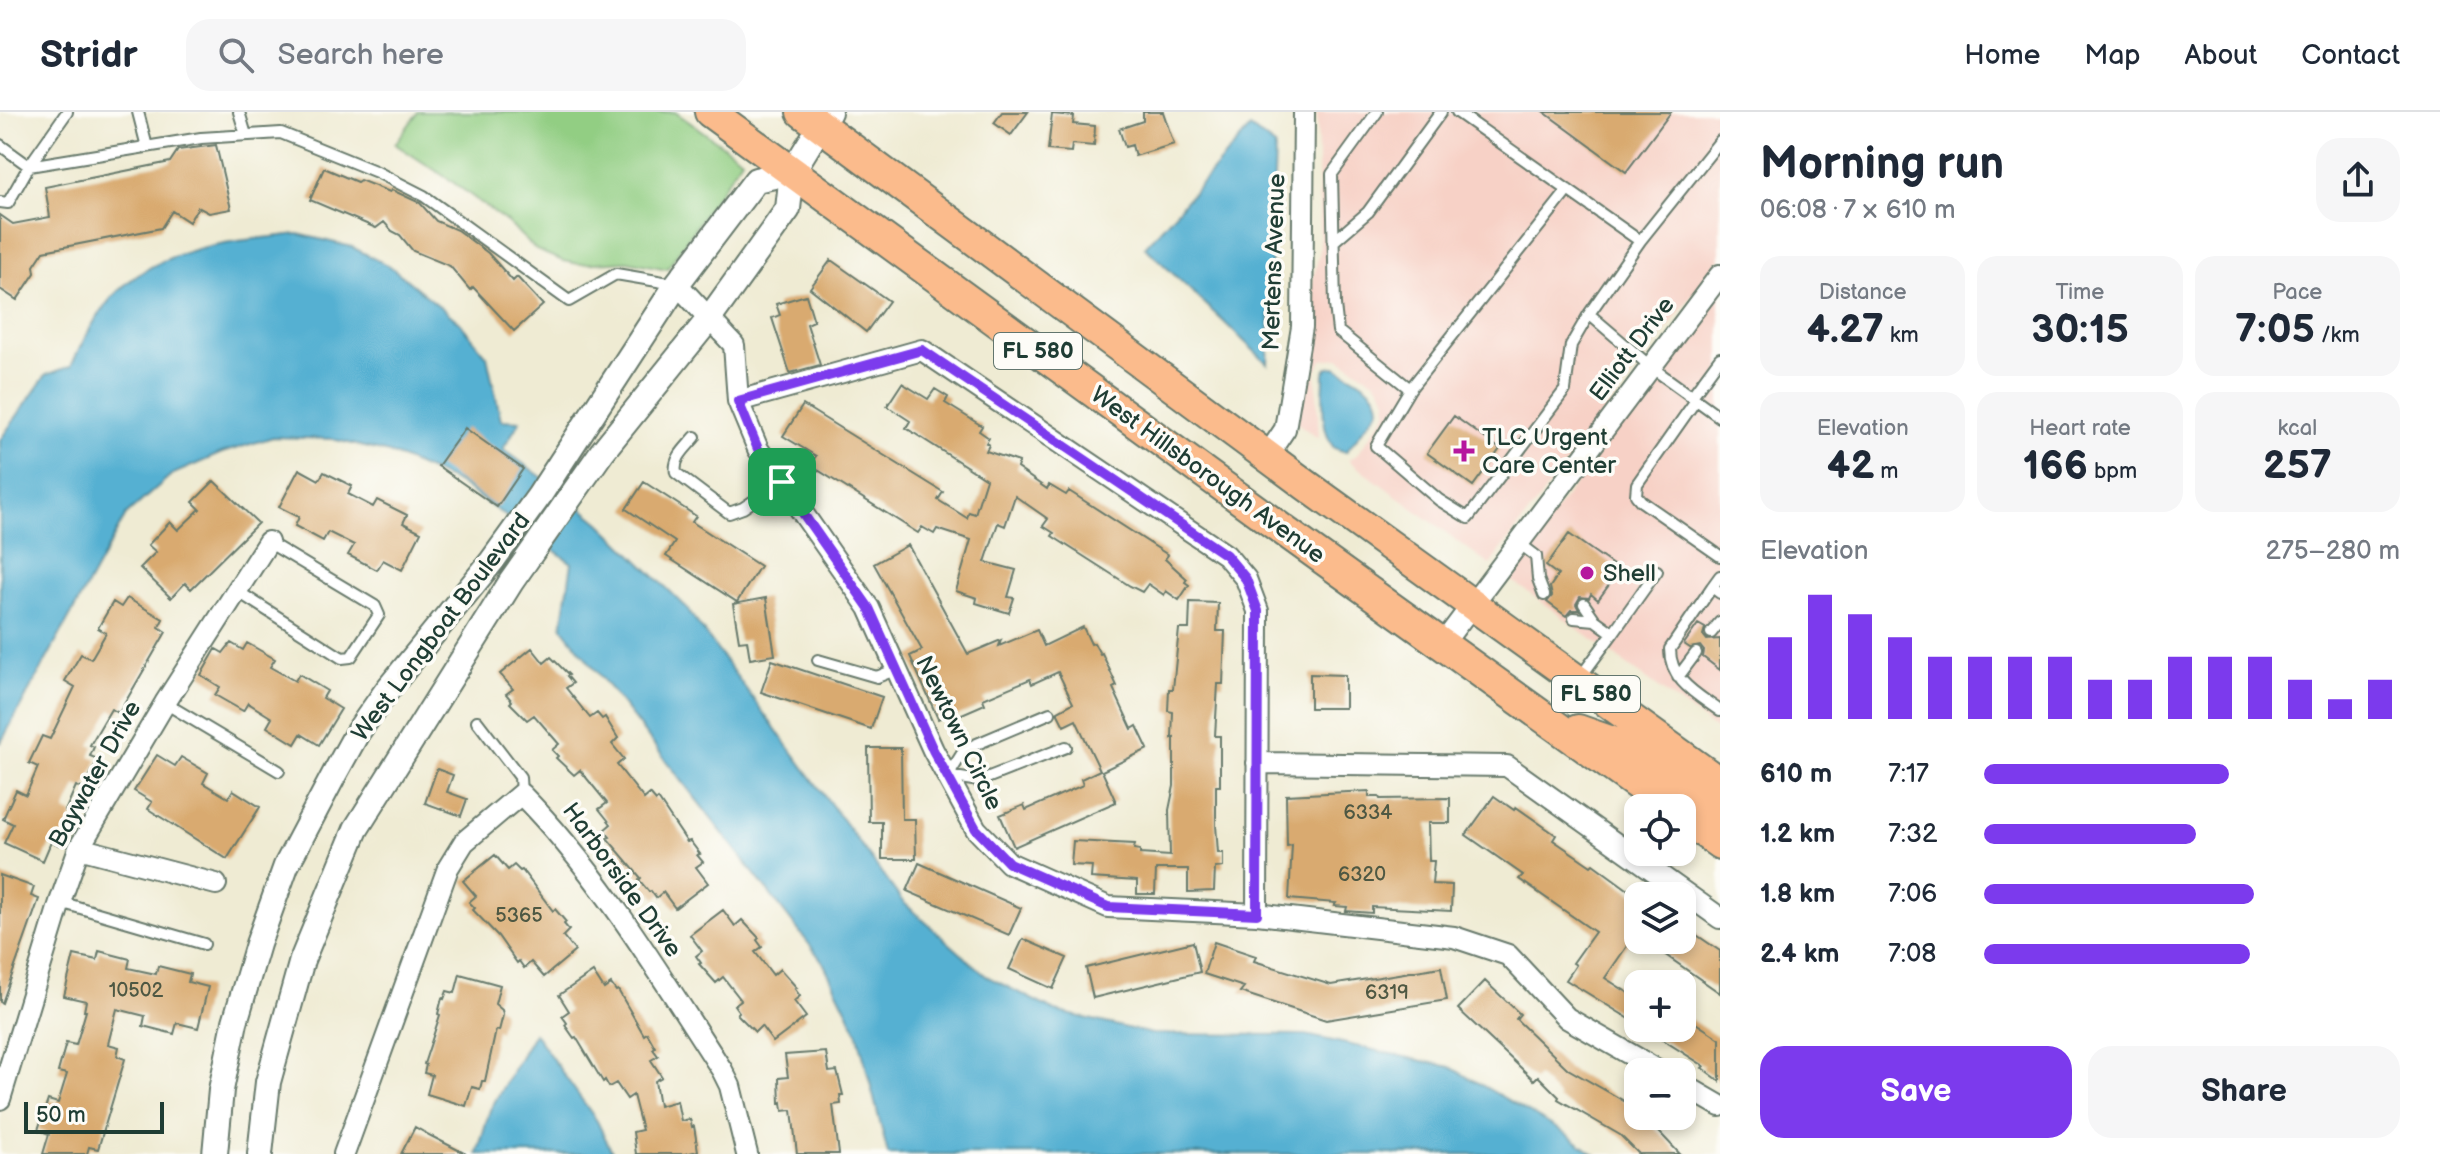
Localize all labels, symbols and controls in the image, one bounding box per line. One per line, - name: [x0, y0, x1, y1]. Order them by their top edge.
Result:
- search box: [186, 19, 746, 91]
- text: Stridr: [40, 33, 138, 78]
- icon: search: [214, 33, 258, 77]
- text: Search here: [278, 37, 444, 73]
- text: Home: [1964, 39, 2040, 72]
- text: Map: [2084, 39, 2141, 72]
- text: About: [2185, 39, 2257, 72]
- text: Contact: [2301, 39, 2400, 72]
- text: Morning run: [1760, 138, 2004, 191]
- button: share: [2316, 138, 2400, 222]
- street label: Mertens Avenue: [1256, 173, 1292, 351]
- text: 06:08 · 7 × 610 m: [1760, 195, 1955, 226]
- text: Distance: [1819, 279, 1907, 306]
- text: Time: [2056, 279, 2104, 306]
- text: Pace: [2272, 279, 2322, 306]
- street label: Elliott Drive: [1583, 291, 1681, 407]
- text: 4.27: [1807, 306, 1884, 354]
- text: 30:15: [2031, 306, 2129, 354]
- text: 7:05: [2235, 306, 2315, 354]
- text: km: [1884, 322, 1919, 349]
- text: /km: [2315, 322, 2360, 349]
- road number: FL 580: [994, 333, 1082, 369]
- street label: West Hillsborough Avenue: [1085, 380, 1331, 570]
- text: Elevation: [1817, 415, 1909, 442]
- text: Heart rate: [2029, 415, 2131, 442]
- text: kcal: [2278, 415, 2317, 442]
- place label: TLC Urgent Care Center: [1482, 423, 1616, 480]
- marker: TLC Urgent Care Center: [1453, 440, 1475, 462]
- text: 42: [1827, 442, 1874, 490]
- text: 166: [2023, 442, 2088, 490]
- text: 257: [2263, 442, 2332, 490]
- pin: [748, 448, 816, 516]
- text: m: [1874, 458, 1899, 485]
- text: bpm: [2088, 458, 2137, 485]
- icon: arrive: [760, 460, 804, 504]
- street label: West Longboat Boulevard: [346, 507, 536, 747]
- text: Elevation: [1760, 536, 1868, 567]
- text: 275–280 m: [2266, 536, 2400, 567]
- place label: Shell: [1603, 559, 1656, 588]
- marker: Shell: [1578, 564, 1596, 582]
- street label: Newtown Circle: [909, 651, 1009, 815]
- road number: FL 580: [1552, 676, 1640, 712]
- street label: Baywater Drive: [43, 696, 147, 852]
- text: 610 m: [1760, 759, 1832, 790]
- text: 7:17: [1888, 759, 1929, 790]
- map controls: [1624, 794, 1696, 1130]
- button: locate: [1624, 794, 1696, 866]
- street label: Harborside Drive: [556, 797, 688, 963]
- house number: 6334: [1343, 801, 1393, 825]
- text: 1.2 km: [1760, 819, 1835, 850]
- text: 7:32: [1888, 819, 1937, 850]
- house number: 6320: [1338, 863, 1386, 887]
- text: 1.8 km: [1760, 879, 1835, 910]
- text: 7:06: [1888, 879, 1937, 910]
- button: layers: [1624, 882, 1696, 954]
- house number: 5365: [495, 904, 543, 928]
- text: 2.4 km: [1760, 939, 1839, 970]
- text: 7:08: [1888, 939, 1936, 970]
- button: +: [1624, 970, 1696, 1042]
- house number: 10502: [109, 979, 163, 1003]
- house number: 6319: [1365, 981, 1409, 1005]
- button: Save: [1760, 1046, 2072, 1138]
- button: Share: [2088, 1046, 2400, 1138]
- button: −: [1624, 1058, 1696, 1130]
- scale bar: [24, 1098, 164, 1134]
- text: 50 m: [36, 1102, 86, 1129]

